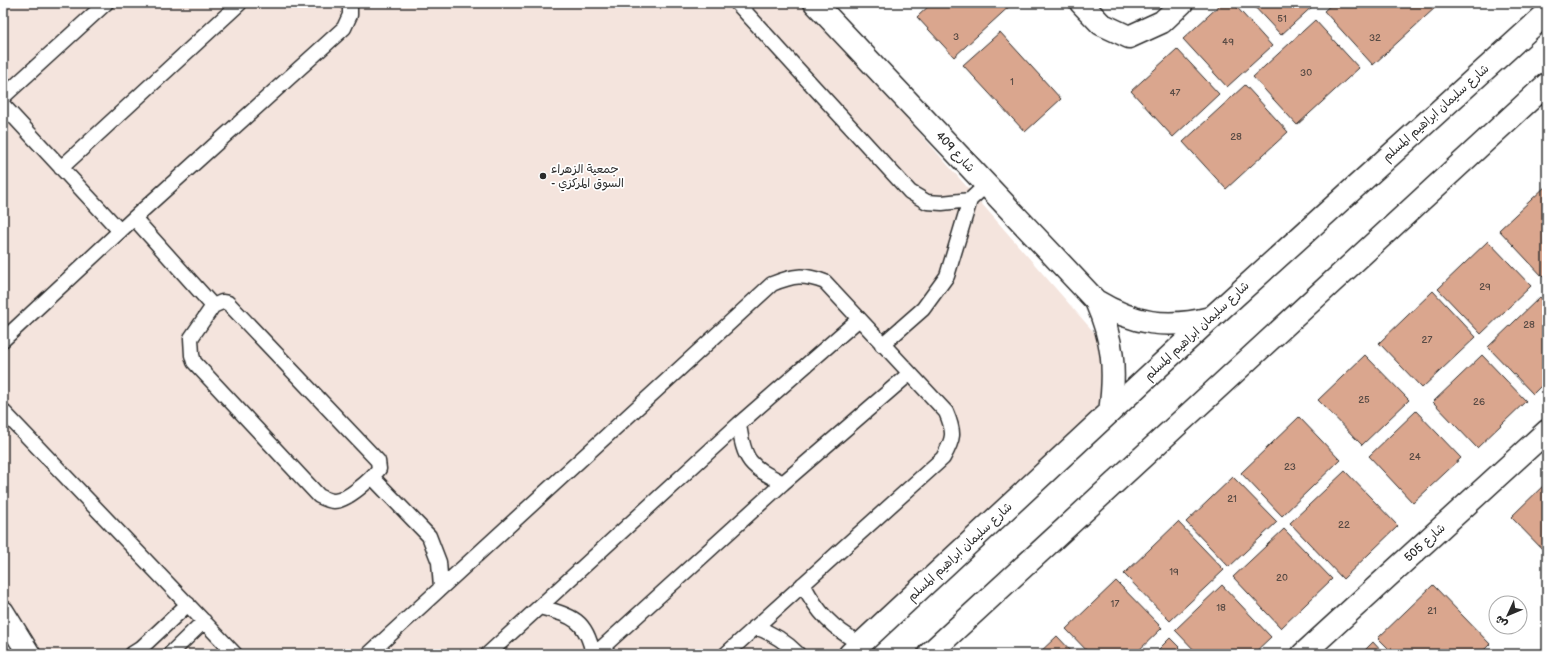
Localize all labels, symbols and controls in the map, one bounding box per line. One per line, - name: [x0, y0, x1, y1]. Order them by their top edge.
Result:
- house number: 51: [1277, 13, 1287, 25]
- house number: 3: [953, 31, 959, 43]
- house number: 32: [1369, 32, 1381, 44]
- house number: 49: [1222, 36, 1234, 48]
- street label: شارع سليمان ابراهيم المسلم: [1380, 61, 1493, 166]
- house number: 30: [1300, 67, 1312, 79]
- house number: 1: [1010, 76, 1014, 88]
- house number: 47: [1169, 87, 1181, 99]
- street label: شارع 409: [932, 128, 978, 176]
- house number: 28: [1230, 131, 1242, 143]
- place label: جمعية الزهراء - السوق المركزي: [551, 162, 624, 192]
- marker: جمعية الزهراء - السوق المركزي: [538, 171, 548, 181]
- street label: شارع سليمان ابراهيم المسلم: [1141, 278, 1253, 384]
- house number: 29: [1479, 281, 1491, 293]
- house number: 28: [1523, 319, 1535, 331]
- house number: 27: [1422, 334, 1432, 346]
- house number: 25: [1358, 394, 1370, 406]
- house number: 26: [1473, 396, 1485, 408]
- house number: 24: [1409, 451, 1421, 463]
- house number: 23: [1284, 461, 1296, 473]
- house number: 21: [1227, 493, 1237, 505]
- street label: شارع سليمان ابراهيم المسلم: [904, 499, 1016, 605]
- house number: 22: [1338, 519, 1350, 531]
- street label: شارع 505: [1401, 521, 1449, 566]
- house number: 19: [1169, 566, 1179, 578]
- house number: 20: [1276, 572, 1288, 584]
- north arrow: [1488, 595, 1528, 635]
- house number: 17: [1111, 598, 1119, 610]
- house number: 18: [1216, 602, 1226, 614]
- house number: 21: [1427, 605, 1437, 617]
- text: ش: [1492, 613, 1510, 630]

